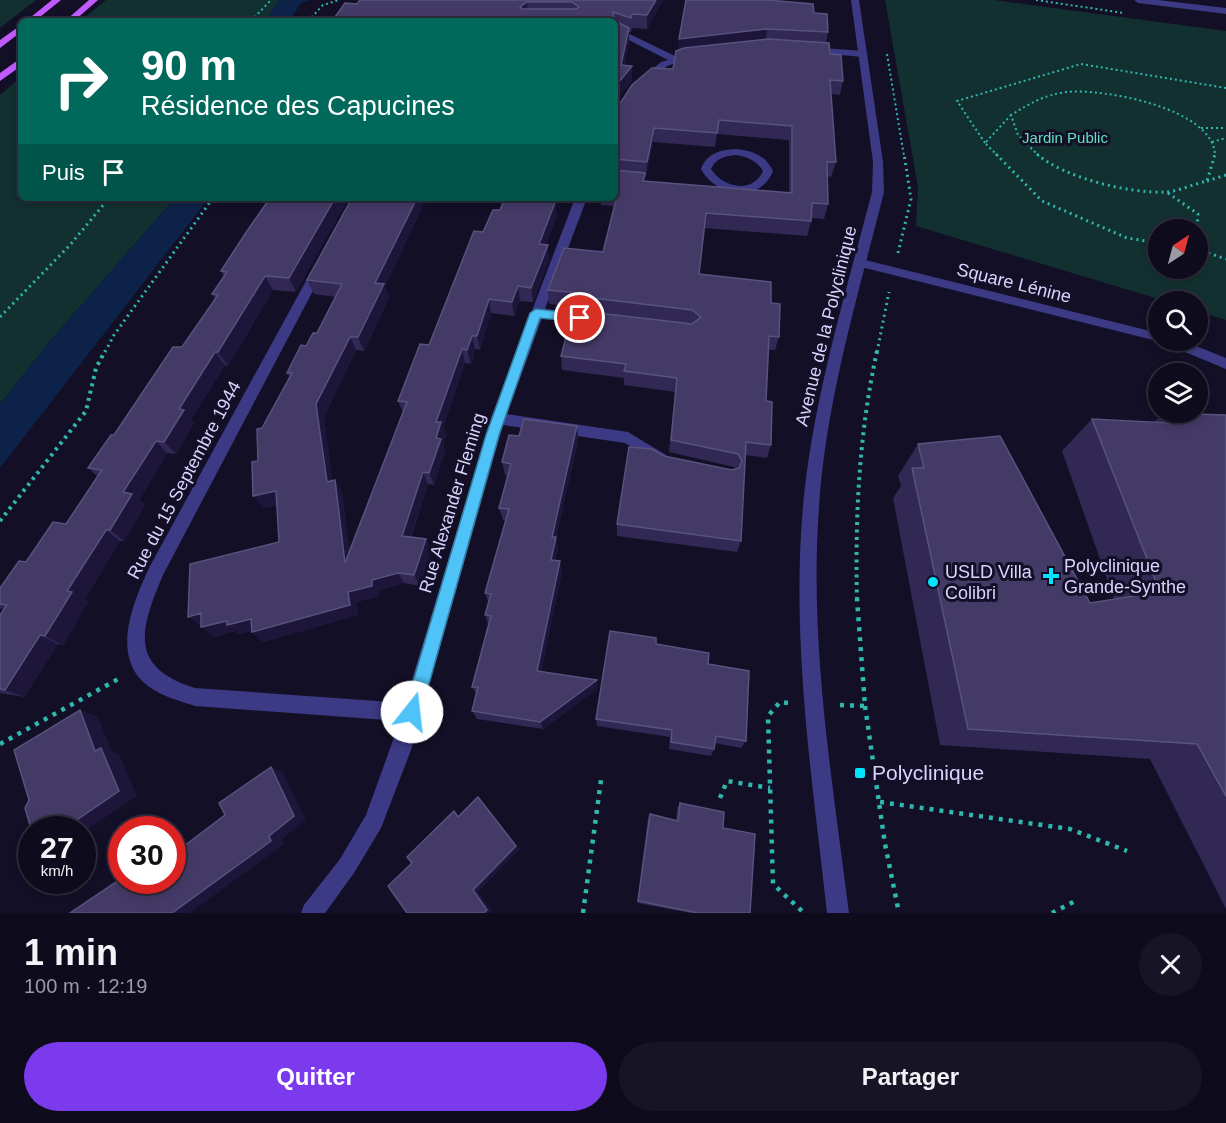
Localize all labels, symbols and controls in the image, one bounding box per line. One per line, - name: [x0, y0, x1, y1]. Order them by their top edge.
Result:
- icon: right: [42, 42, 120, 120]
- text: 90 m: [141, 42, 237, 89]
- text: Résidence des Capucines: [141, 91, 455, 121]
- park label: Jardin Public: [1022, 129, 1108, 146]
- icon: arrive: [97, 156, 130, 189]
- text: Puis: [42, 160, 85, 185]
- north arrow: [1148, 219, 1208, 279]
- map controls: [1148, 219, 1208, 423]
- street label: Avenue de la Polyclinique: [791, 224, 861, 428]
- street label: Square Lénine: [955, 259, 1073, 307]
- button: search: [1148, 291, 1208, 351]
- pin: [554, 292, 605, 343]
- icon: arrive: [563, 301, 596, 334]
- button: layers: [1148, 363, 1208, 423]
- street label: Rue du 15 Septembre 1944: [123, 378, 245, 582]
- street label: Rue Alexander Fleming: [415, 411, 489, 595]
- place label: Polyclinique Grande-Synthe: [1064, 556, 1186, 597]
- place label: USLD Villa Colibri: [945, 562, 1033, 603]
- marker: Polyclinique Grande-Synthe: [1042, 567, 1060, 585]
- marker: USLD Villa Colibri: [926, 575, 940, 589]
- position arrow: [380, 680, 444, 744]
- place label: Polyclinique: [872, 761, 984, 784]
- marker: Polyclinique: [853, 766, 867, 780]
- speed limit sign: 30: [108, 816, 186, 894]
- text: 27: [40, 831, 74, 864]
- text: km/h: [41, 862, 73, 879]
- text: 1 min: [24, 932, 118, 973]
- button: close: [1139, 933, 1202, 996]
- text: 100 m · 12:19: [24, 975, 147, 997]
- button: Quitter: [24, 1042, 607, 1111]
- button: Partager: [619, 1042, 1202, 1111]

